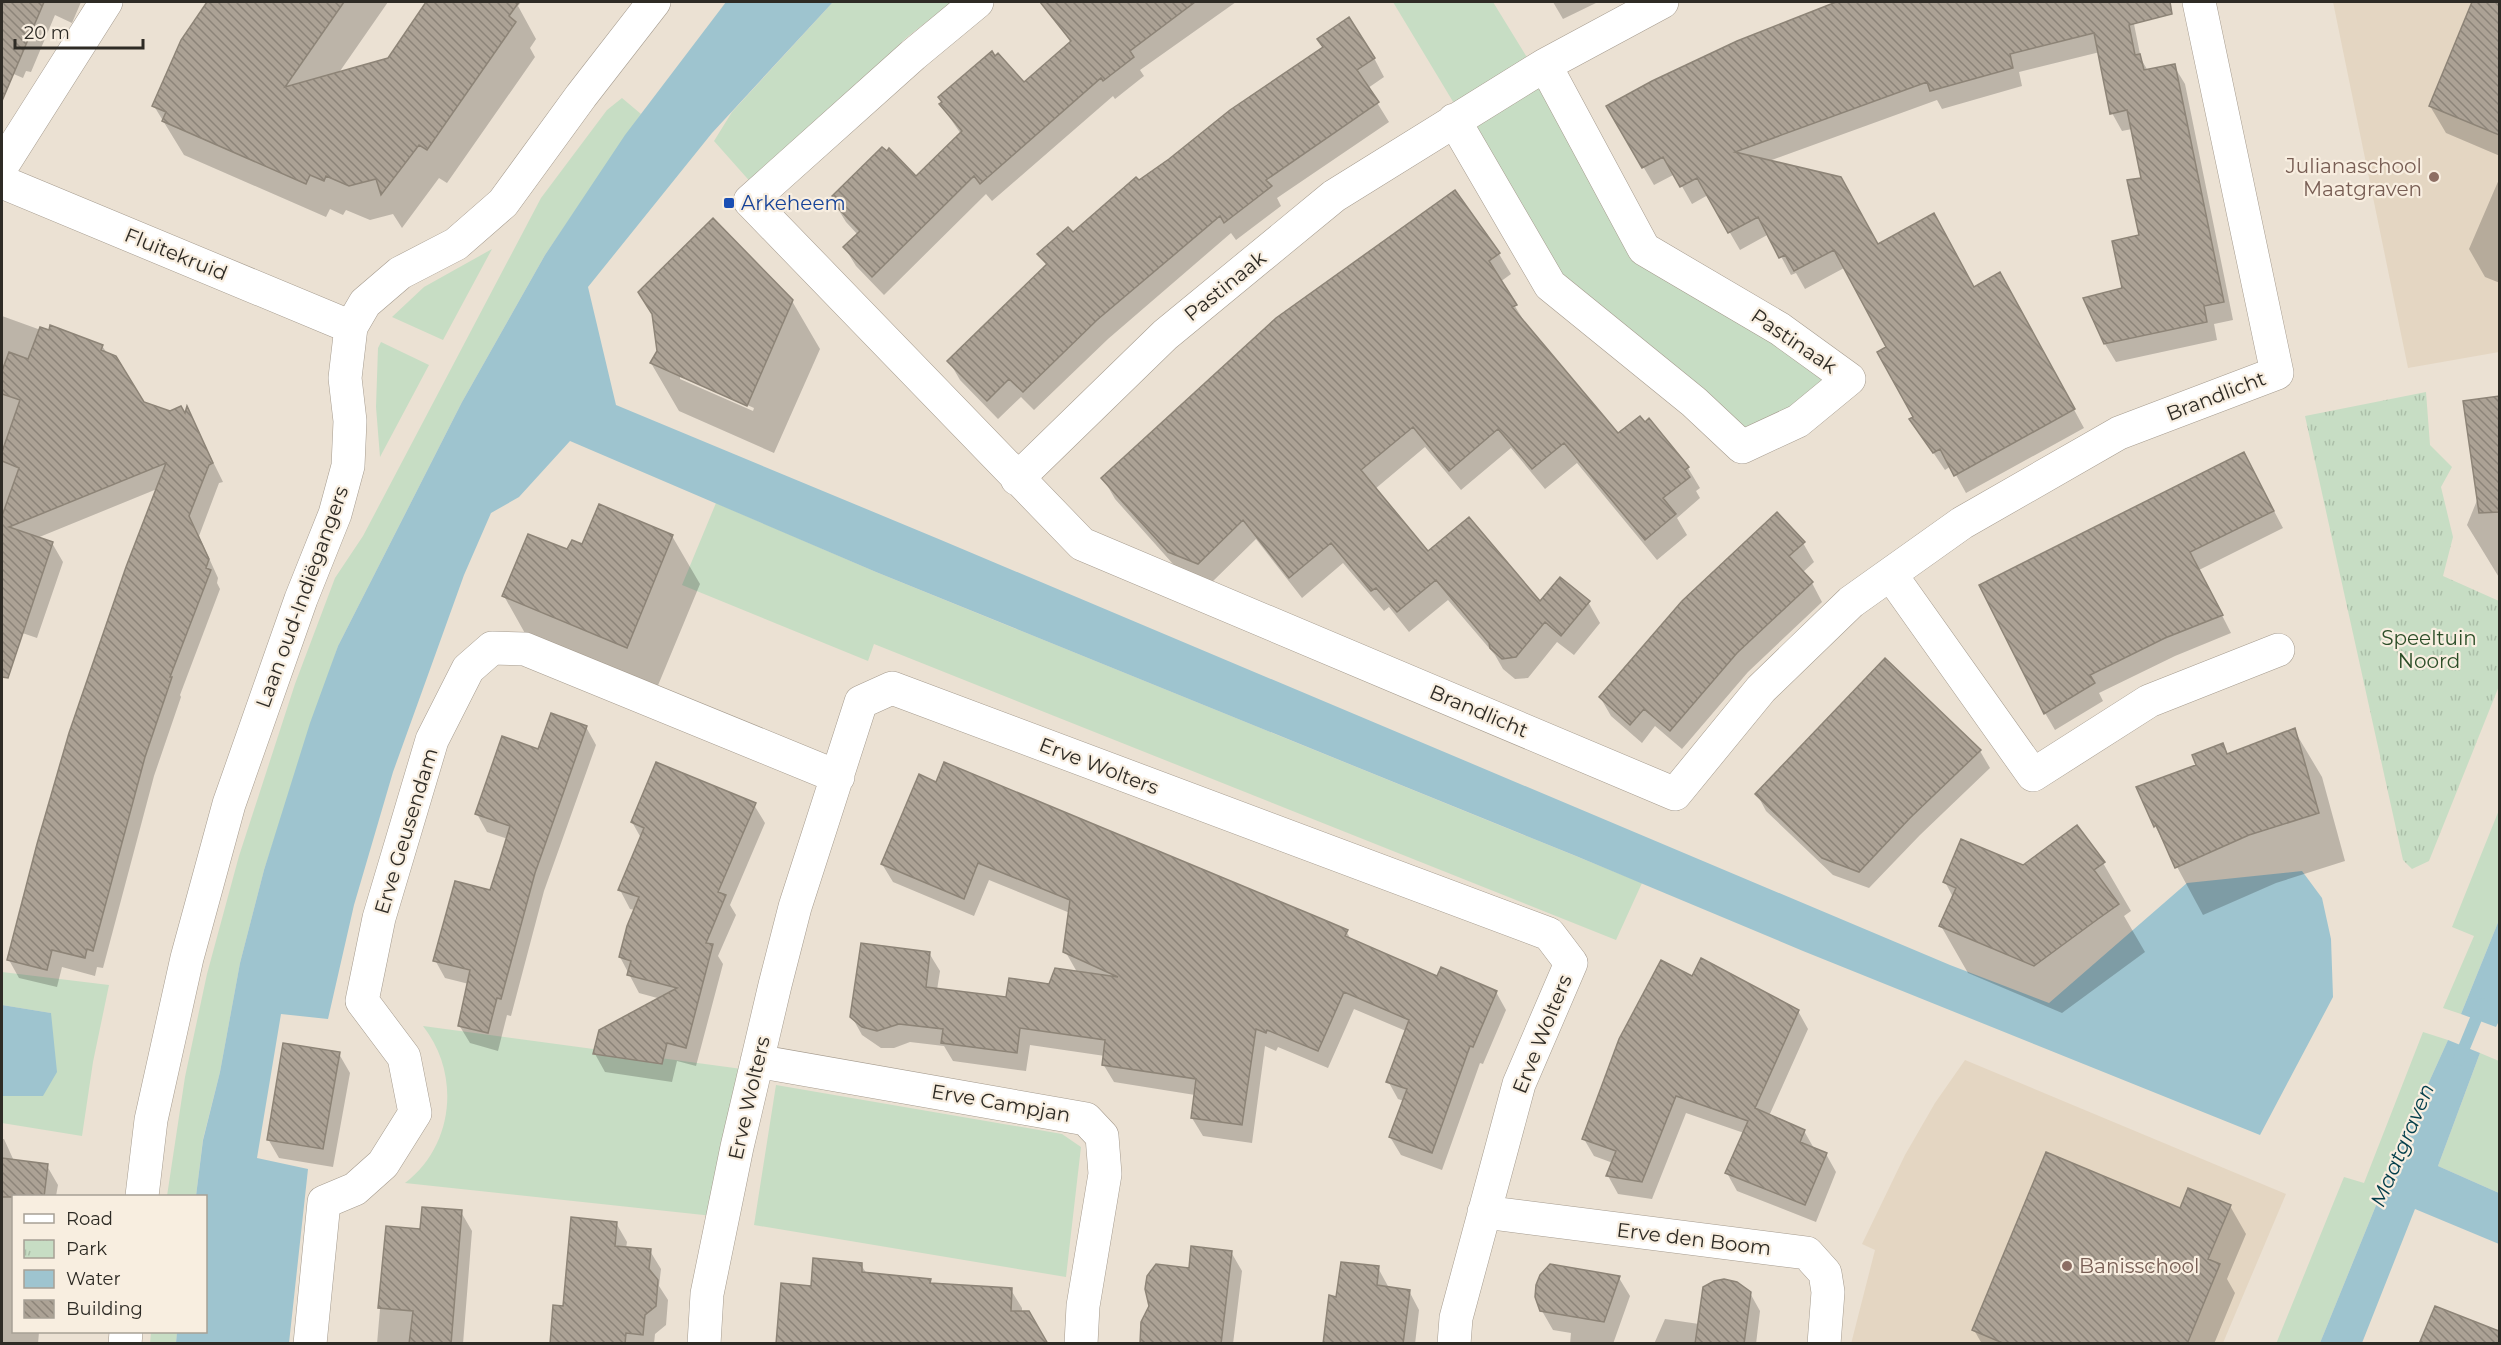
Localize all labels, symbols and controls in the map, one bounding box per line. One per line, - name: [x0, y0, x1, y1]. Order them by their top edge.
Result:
- scale bar: [15, 12, 142, 50]
- text: 20 m: [24, 22, 70, 44]
- place label: Julianaschool Maatgraven: [2285, 154, 2422, 201]
- marker: Julianaschool Maatgraven: [2427, 170, 2441, 184]
- place label: Arkeheem: [741, 191, 846, 215]
- marker: Arkeheem: [722, 196, 736, 210]
- street label: Fluitekruid: [121, 223, 231, 285]
- street label: Pastinaak: [1179, 246, 1271, 326]
- street label: Pastinaak: [1747, 304, 1841, 378]
- street label: Brandlicht: [2163, 366, 2269, 426]
- street label: Laan oud-Indiëgangers: [251, 483, 353, 711]
- park label: Speeltuin Noord: [2381, 626, 2477, 673]
- street label: Brandlicht: [1426, 680, 1532, 742]
- street label: Erve Wolters: [1036, 732, 1162, 800]
- street label: Erve Geusendam: [369, 745, 443, 917]
- street label: Erve Wolters: [1507, 971, 1577, 1097]
- street label: Erve Wolters: [723, 1034, 775, 1162]
- street label: Erve Campjan: [930, 1079, 1072, 1127]
- water label: Maatgraven: [2365, 1080, 2439, 1210]
- legend: [12, 1195, 207, 1333]
- text: Road: [66, 1208, 113, 1230]
- street label: Erve den Boom: [1615, 1218, 1773, 1260]
- text: Park: [66, 1238, 107, 1260]
- place label: Banisschool: [2079, 1254, 2199, 1278]
- marker: Banisschool: [2060, 1259, 2074, 1273]
- text: Water: [66, 1268, 121, 1290]
- text: Building: [66, 1298, 143, 1320]

